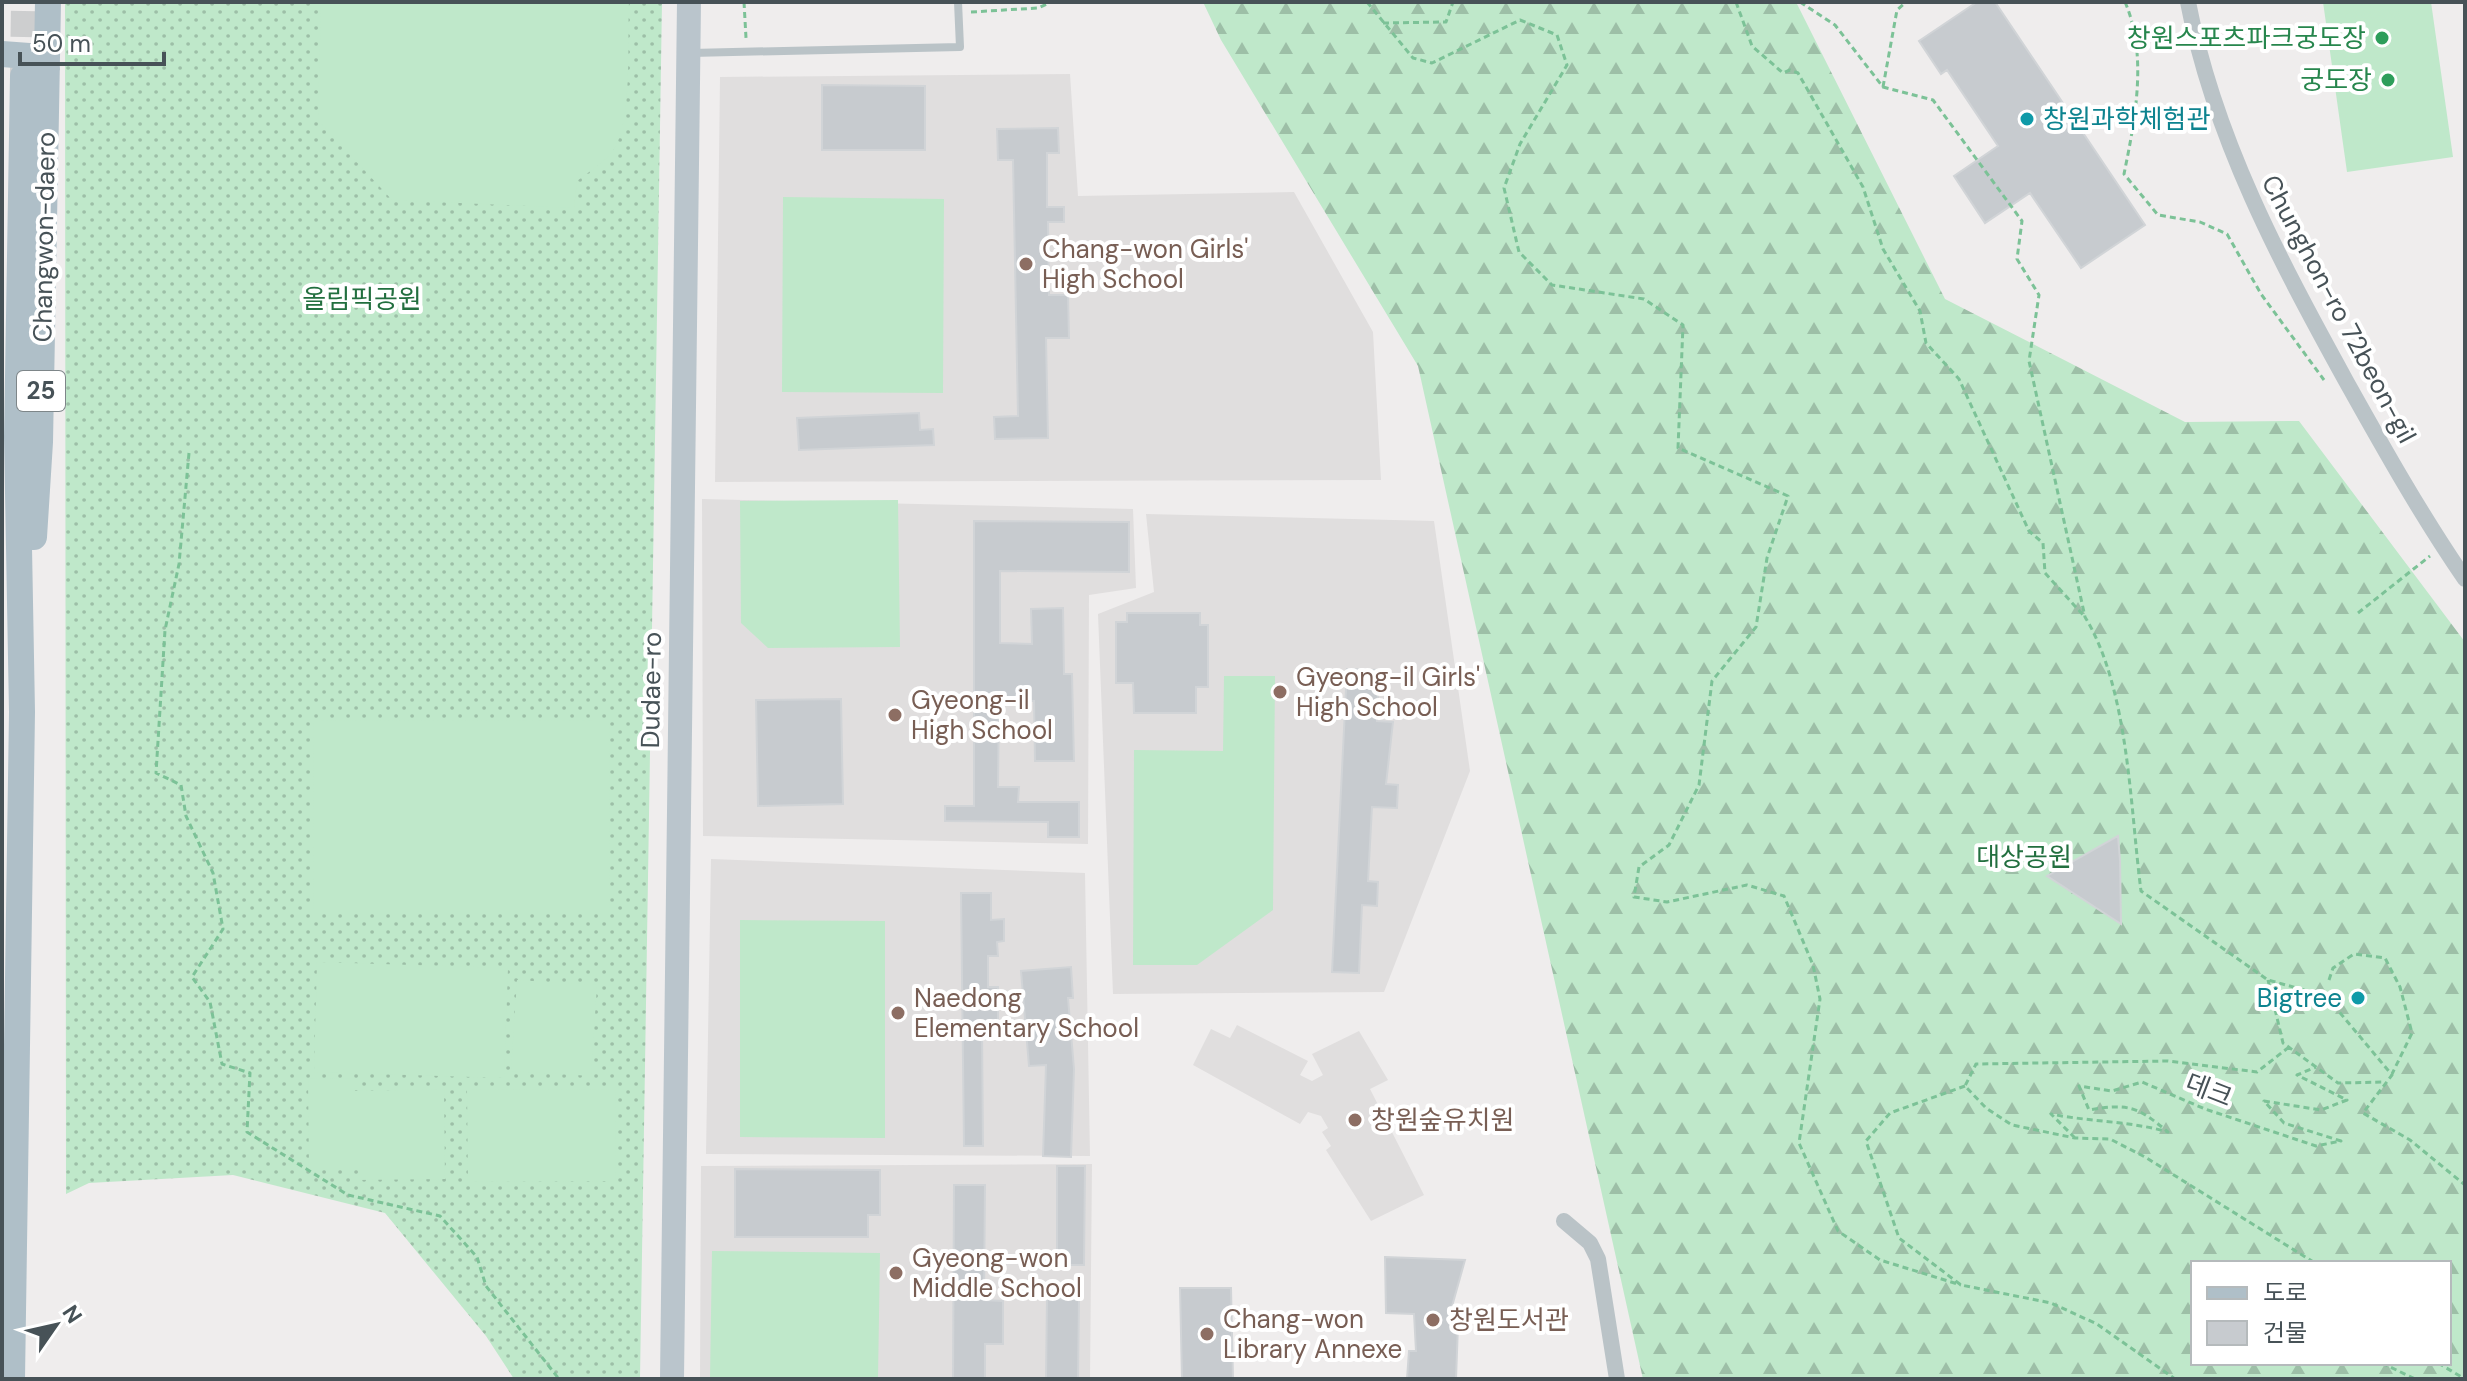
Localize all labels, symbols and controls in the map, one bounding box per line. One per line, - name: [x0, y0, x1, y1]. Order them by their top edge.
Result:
- scale bar: [20, 16, 164, 66]
- place label: 창원스포츠파크궁도장: [2127, 21, 2366, 55]
- text: 50 m: [32, 28, 91, 59]
- marker: 창원스포츠파크궁도장: [2373, 29, 2391, 47]
- place label: 궁도장: [2300, 63, 2372, 97]
- marker: 궁도장: [2379, 71, 2397, 89]
- place label: 창원과학체험관: [2043, 102, 2211, 136]
- marker: 창원과학체험관: [2018, 110, 2036, 128]
- street label: Changwon-daero: [25, 131, 63, 343]
- street label: Chunghon-ro 72beon-gil: [2254, 169, 2424, 449]
- place label: Chang-won Girls' High School: [1042, 232, 1248, 296]
- marker: Chang-won Girls' High School: [1017, 255, 1035, 273]
- park label: 올림픽공원: [302, 282, 422, 316]
- road number: 25: [17, 371, 65, 411]
- street label: Dudae-ro: [633, 631, 669, 749]
- place label: Gyeong-il Girls' High School: [1296, 660, 1480, 724]
- place label: Gyeong-il High School: [911, 683, 1053, 747]
- marker: Gyeong-il Girls' High School: [1271, 683, 1289, 701]
- marker: Gyeong-il High School: [886, 706, 904, 724]
- park label: 대상공원: [1976, 840, 2072, 874]
- place label: Naedong Elementary School: [914, 981, 1139, 1045]
- place label: Bigtree: [2257, 981, 2342, 1015]
- marker: Bigtree: [2349, 989, 2367, 1007]
- marker: Naedong Elementary School: [889, 1004, 907, 1022]
- street label: 데크: [2181, 1066, 2237, 1114]
- place label: 창원숲유치원: [1371, 1103, 1515, 1137]
- marker: 창원숲유치원: [1346, 1111, 1364, 1129]
- place label: Gyeong-won Middle School: [912, 1241, 1082, 1305]
- legend: [2191, 1261, 2451, 1365]
- marker: Gyeong-won Middle School: [887, 1264, 905, 1282]
- text: 도로: [2263, 1277, 2307, 1308]
- north arrow: [16, 1285, 96, 1365]
- text: N: [56, 1299, 89, 1329]
- place label: Chang-won Library Annexe: [1223, 1302, 1402, 1366]
- place label: 창원도서관: [1449, 1303, 1569, 1337]
- marker: 창원도서관: [1424, 1311, 1442, 1329]
- text: 건물: [2263, 1317, 2307, 1348]
- marker: Chang-won Library Annexe: [1198, 1325, 1216, 1343]

